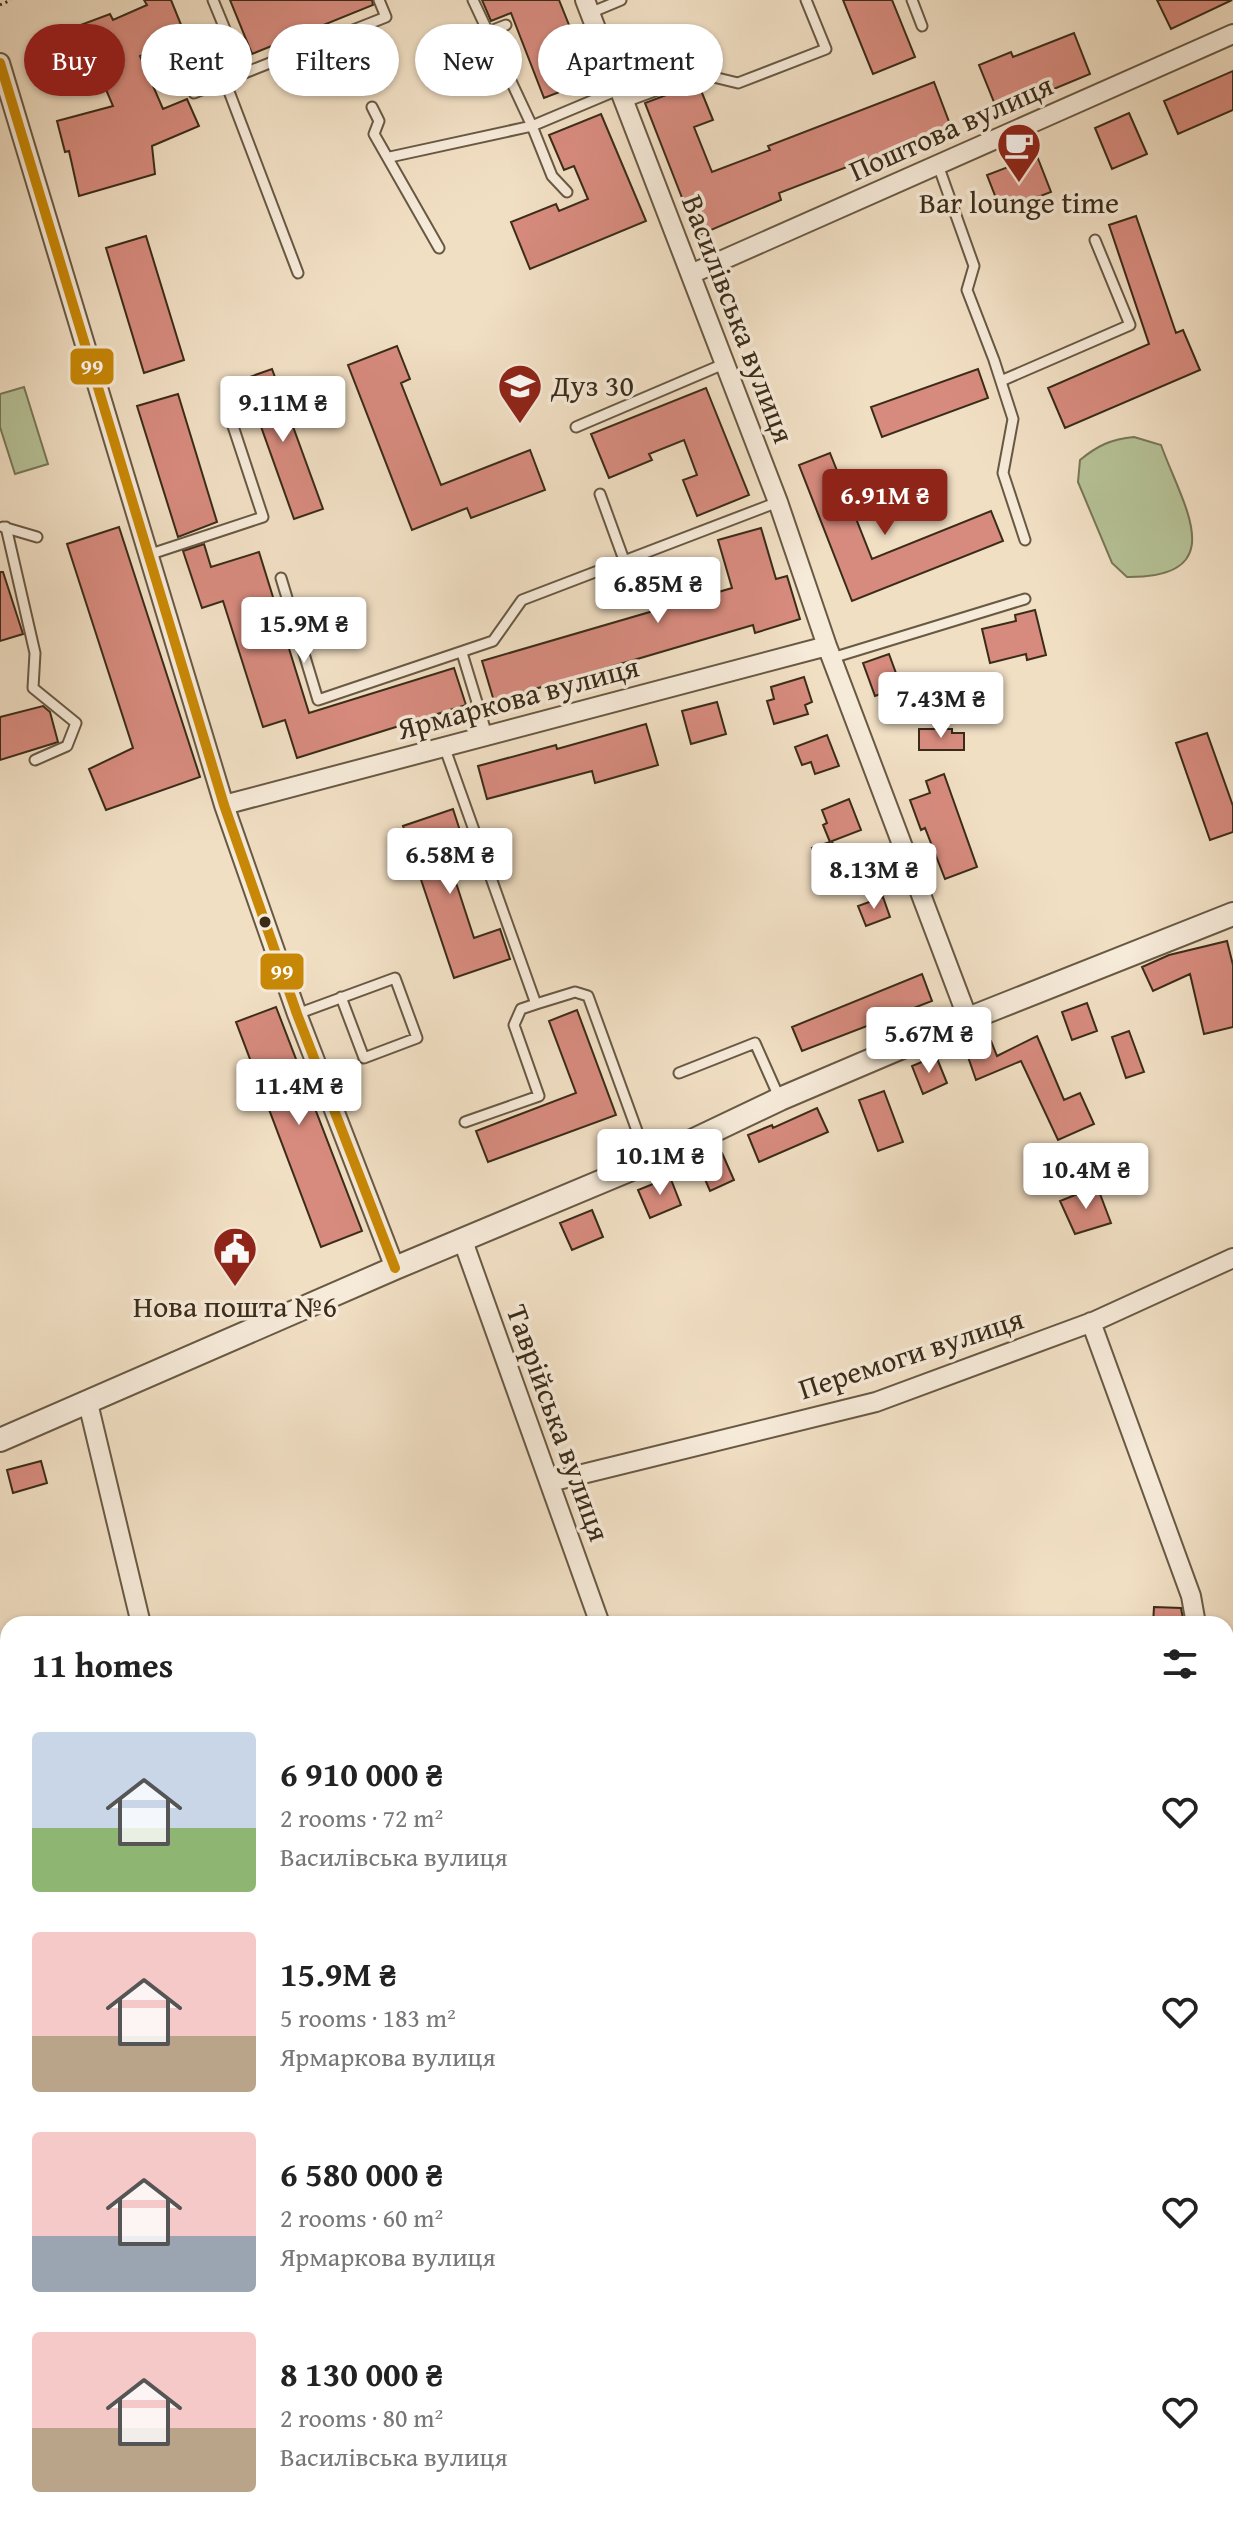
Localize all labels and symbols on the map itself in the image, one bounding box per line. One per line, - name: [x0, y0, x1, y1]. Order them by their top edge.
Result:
- street label: Поштова вулиця: [842, 62, 1060, 192]
- cafe icon: Bar lounge time: [995, 121, 1043, 184]
- place label: Bar lounge time: [919, 180, 1119, 224]
- street label: Василівська вулиця: [671, 188, 807, 449]
- line badge: 99: [69, 347, 115, 386]
- text: 99: [81, 350, 103, 382]
- school or university icon: Дуз 30: [496, 362, 544, 425]
- place label: Дуз 30: [550, 363, 634, 407]
- pin: 9.11M ₴: [209, 376, 357, 444]
- pin: 6.91M ₴: [811, 469, 959, 537]
- pin: 6.85M ₴: [584, 557, 732, 625]
- pin: 15.9M ₴: [230, 597, 378, 665]
- street label: Ярмаркова вулиця: [391, 644, 644, 751]
- pin: 7.43M ₴: [867, 672, 1015, 740]
- pin: 6.58M ₴: [376, 828, 524, 896]
- pin: 8.13M ₴: [800, 843, 948, 911]
- unlabelled marker: [257, 914, 273, 930]
- line badge: 99: [259, 952, 305, 991]
- text: 99: [271, 955, 293, 987]
- pin: 5.67M ₴: [855, 1007, 1003, 1075]
- pin: 11.4M ₴: [225, 1059, 373, 1127]
- pin: 10.1M ₴: [586, 1129, 734, 1197]
- pin: 10.4M ₴: [1012, 1143, 1160, 1211]
- public building icon: Нова пошта №6: [211, 1225, 259, 1288]
- place label: Нова пошта №6: [133, 1284, 337, 1328]
- street label: Перемоги вулиця: [793, 1296, 1029, 1410]
- street label: Таврійська вулиця: [496, 1298, 622, 1547]

